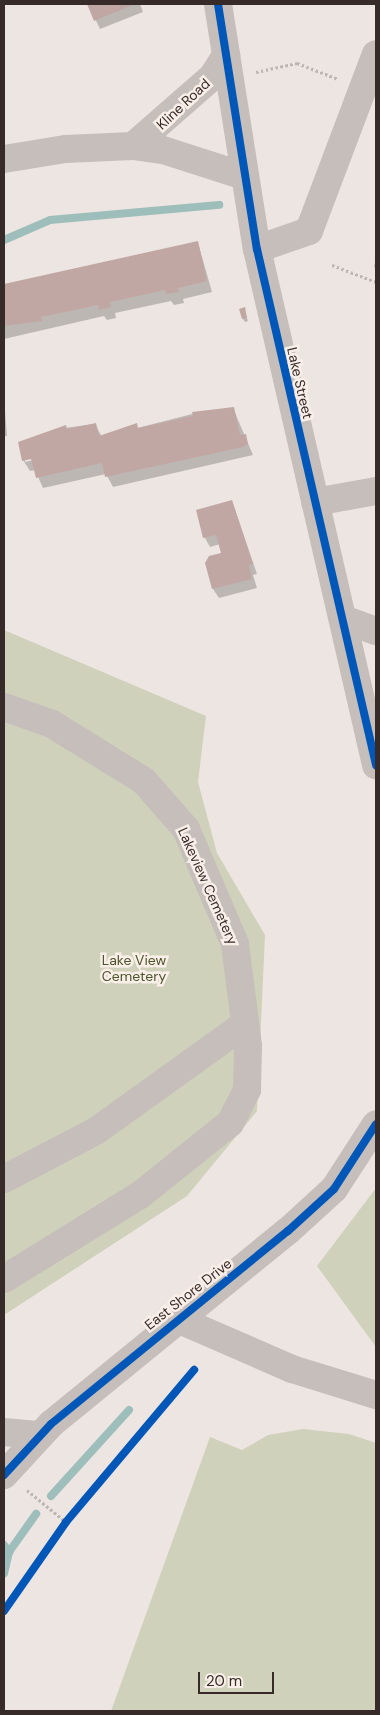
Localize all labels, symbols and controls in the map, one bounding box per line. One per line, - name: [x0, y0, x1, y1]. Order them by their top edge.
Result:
- street label: Kline Road: [153, 75, 213, 133]
- street label: Lake Street: [284, 346, 316, 420]
- street label: Lakeview Cemetery: [175, 825, 241, 947]
- park label: Lake View Cemetery: [102, 952, 166, 984]
- street label: East Shore Drive: [141, 1255, 235, 1333]
- scale bar: [200, 1662, 276, 1694]
- text: 20 m: [206, 1671, 242, 1691]

